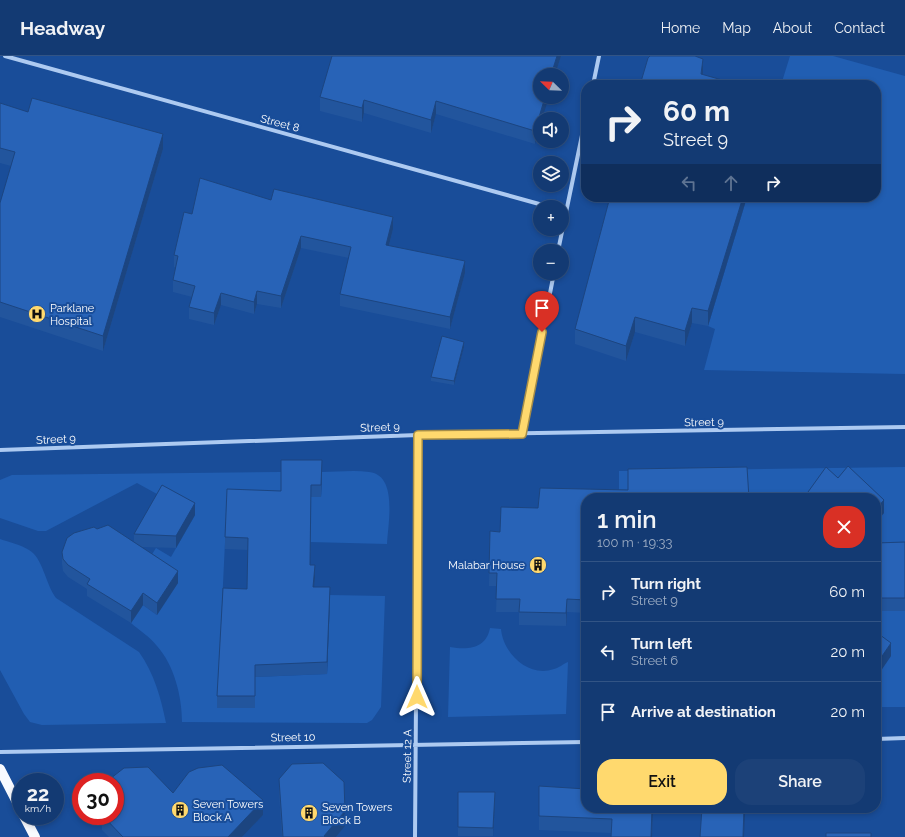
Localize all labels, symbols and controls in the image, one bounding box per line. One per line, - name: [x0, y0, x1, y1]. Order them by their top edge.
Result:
- text: Headway: [20, 17, 105, 39]
- text: Home: [661, 20, 700, 36]
- text: Map: [722, 20, 751, 36]
- text: About: [773, 20, 812, 36]
- text: Contact: [834, 20, 885, 36]
- north arrow: [533, 68, 569, 104]
- map controls: [533, 68, 569, 280]
- text: 60 m: [663, 95, 730, 128]
- icon: right: [597, 96, 649, 148]
- street label: Street 8: [259, 112, 301, 135]
- button: sound: [533, 112, 569, 148]
- text: Street 9: [663, 129, 728, 150]
- button: layers: [533, 156, 569, 192]
- icon: left: [678, 172, 700, 194]
- icon: ahead: [720, 172, 742, 194]
- icon: right: [762, 172, 784, 194]
- button: +: [533, 200, 569, 236]
- button: −: [533, 244, 569, 280]
- pin: [525, 291, 559, 332]
- icon: arrive: [531, 297, 553, 319]
- place label: Parklane Hospital: [50, 302, 95, 328]
- hospital icon: Parklane Hospital: [27, 304, 47, 324]
- street label: Street 9: [684, 416, 724, 429]
- street label: Street 9: [360, 420, 400, 435]
- street label: Street 9: [36, 432, 76, 447]
- text: 1 min: [597, 505, 657, 534]
- button: close: [823, 506, 865, 548]
- text: 100 m · 19:33: [597, 535, 672, 550]
- building icon: Malabar House: [528, 555, 548, 575]
- place label: Malabar House: [448, 559, 526, 572]
- text: Turn right: [631, 575, 701, 593]
- icon: right: [597, 581, 619, 603]
- text: 60 m: [829, 583, 865, 601]
- text: Street 9: [631, 593, 678, 608]
- text: Turn left: [631, 635, 692, 653]
- icon: left: [597, 641, 619, 663]
- text: 20 m: [830, 643, 865, 661]
- text: Street 6: [631, 653, 678, 668]
- position arrow: [396, 676, 438, 718]
- icon: arrive: [597, 701, 619, 723]
- text: Arrive at destination: [631, 703, 776, 721]
- text: 20 m: [830, 703, 865, 721]
- street label: Street 12 A: [401, 729, 414, 783]
- street label: Street 10: [271, 731, 316, 744]
- button: Exit: [597, 759, 727, 805]
- button: Share: [735, 759, 865, 805]
- speed limit sign: 30: [72, 773, 124, 825]
- text: 22: [27, 782, 49, 806]
- place label: Seven Towers Block A: [193, 798, 263, 824]
- building icon: Seven Towers Block A: [170, 800, 190, 820]
- place label: Seven Towers Block B: [322, 801, 392, 827]
- text: km/h: [25, 803, 51, 814]
- building icon: Seven Towers Block B: [299, 803, 319, 823]

